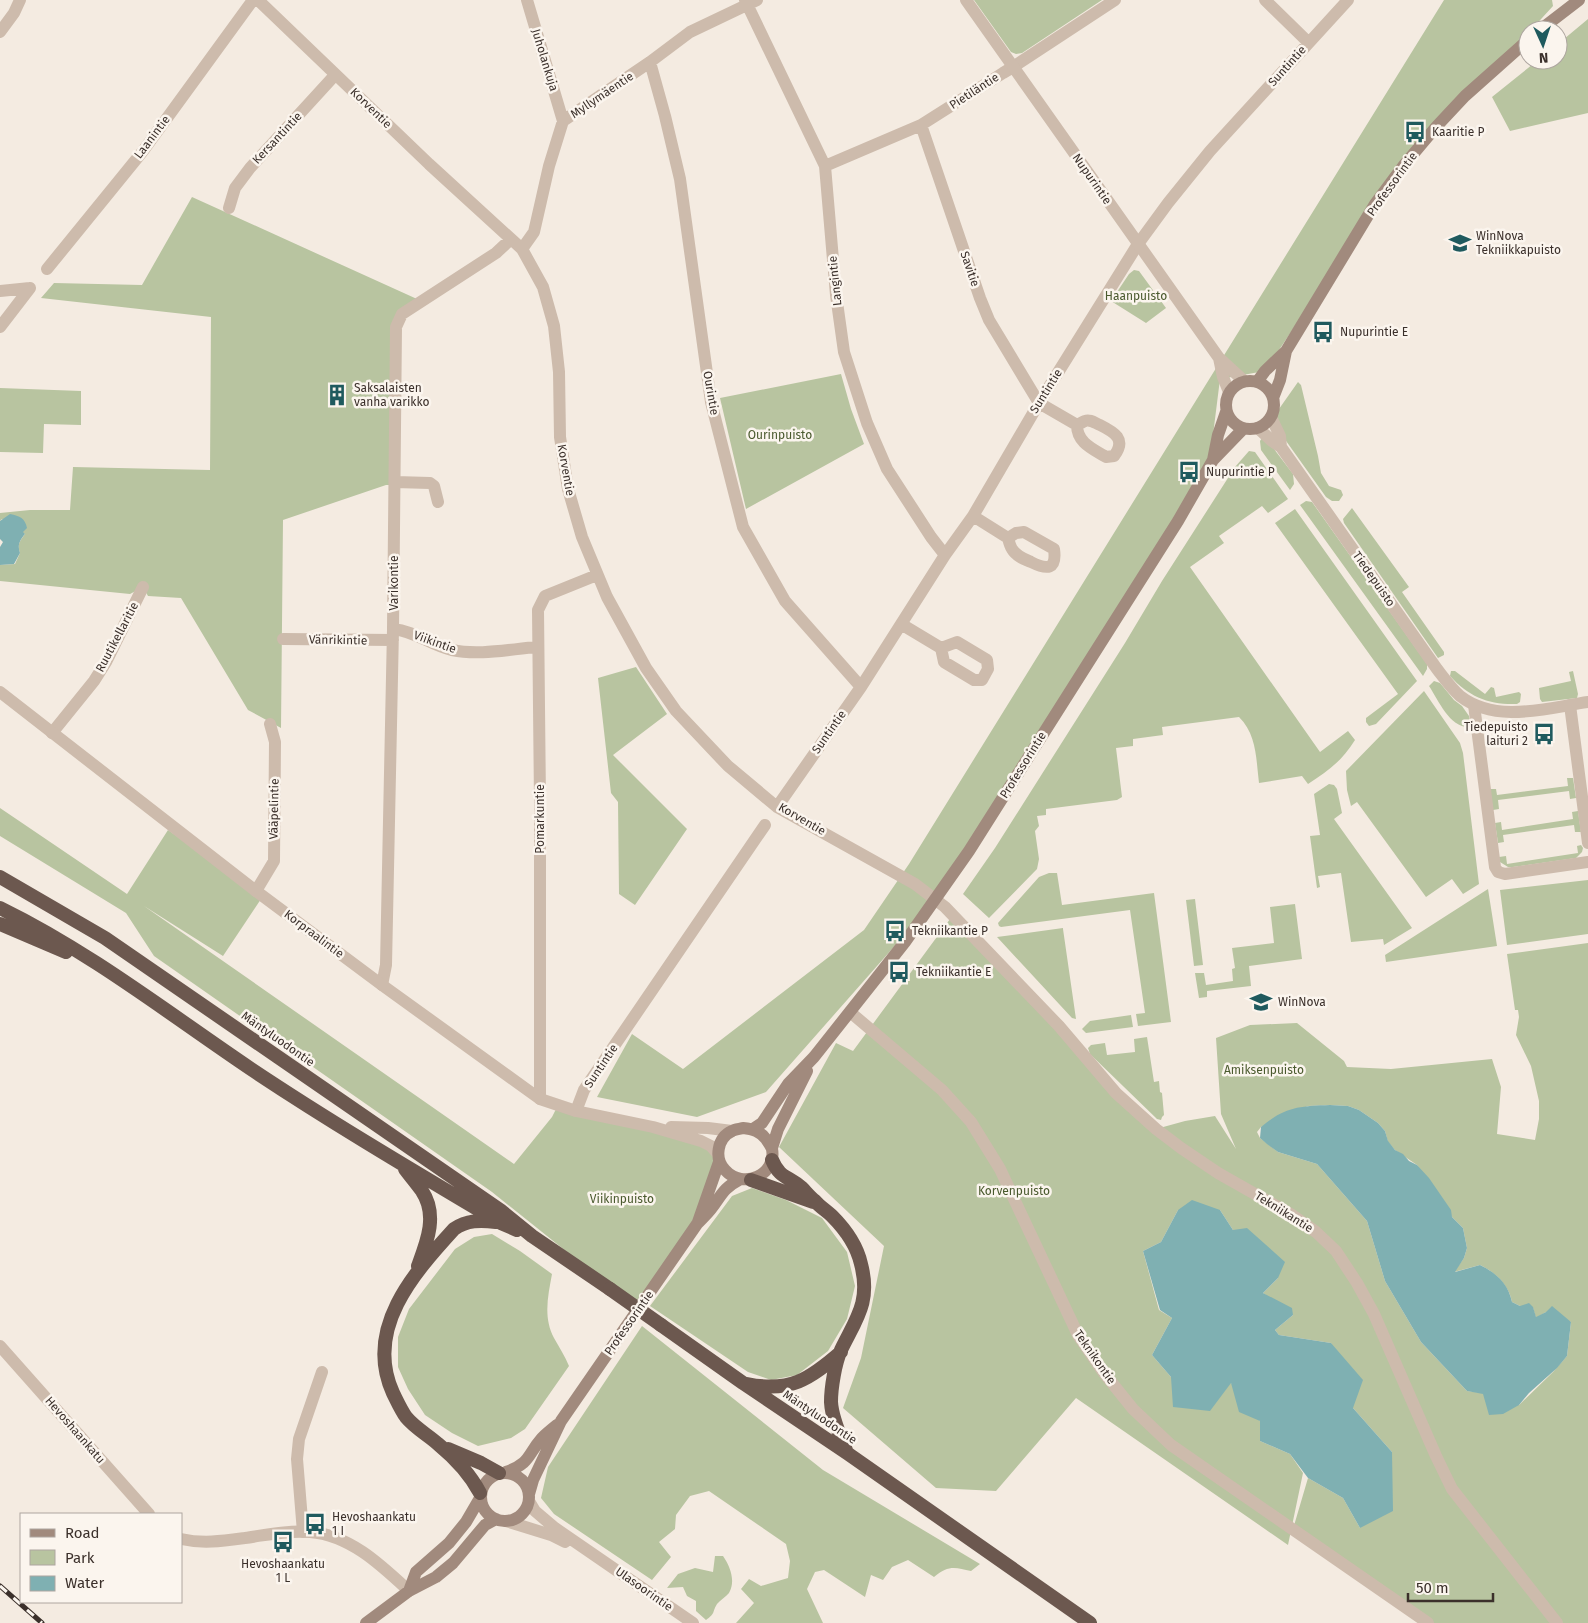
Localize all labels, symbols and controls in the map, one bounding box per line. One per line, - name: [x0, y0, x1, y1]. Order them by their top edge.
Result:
- north arrow: [1518, 20, 1568, 70]
- street label: Juholankuja: [529, 27, 561, 93]
- street label: Suntintie: [1265, 43, 1309, 89]
- text: N: [1539, 49, 1549, 66]
- street label: Myllymäentie: [568, 69, 636, 121]
- street label: Pietiläntie: [947, 70, 1001, 112]
- street label: Korventie: [347, 85, 395, 131]
- street label: Kersantintie: [249, 109, 305, 167]
- street label: Laanintie: [131, 113, 173, 161]
- bus stop icon: Kaaritie P: [1402, 119, 1428, 145]
- place label: Kaaritie P: [1432, 125, 1484, 139]
- street label: Professorintie: [1364, 149, 1420, 219]
- street label: Nupurintie: [1069, 151, 1115, 207]
- place label: WinNova Tekniikkapuisto: [1476, 229, 1561, 257]
- school or university icon: WinNova Tekniikkapuisto: [1447, 230, 1473, 256]
- street label: Savitie: [957, 249, 983, 289]
- street label: Langintie: [825, 255, 845, 307]
- park label: Haanpuisto: [1105, 289, 1167, 303]
- bus stop icon: Nupurintie E: [1310, 319, 1336, 345]
- place label: Nupurintie E: [1340, 325, 1408, 339]
- street label: Suntintie: [1027, 366, 1065, 416]
- street label: Ourintie: [700, 370, 722, 416]
- place label: Saksalaisten vanha varikko: [354, 381, 429, 409]
- building icon: Saksalaisten vanha varikko: [324, 382, 350, 408]
- park label: Ourinpuisto: [748, 428, 812, 442]
- street label: Korventie: [555, 443, 577, 497]
- bus stop icon: Nupurintie P: [1176, 459, 1202, 485]
- place label: Nupurintie P: [1206, 465, 1275, 479]
- street label: Tiedepuisto: [1350, 549, 1398, 609]
- street label: Varikontie: [387, 555, 401, 611]
- street label: Ruutikellaritie: [93, 600, 141, 674]
- street label: Viikintie: [412, 628, 458, 656]
- street label: Vänrikintie: [309, 632, 367, 648]
- street label: Suntintie: [809, 708, 849, 756]
- place label: Tiedepuisto laituri 2: [1464, 720, 1528, 748]
- bus stop icon: Tiedepuisto laituri 2: [1531, 721, 1557, 747]
- street label: Professorintie: [997, 729, 1049, 801]
- street label: Vääpelintie: [266, 778, 282, 840]
- street label: Pomarkuntie: [533, 784, 547, 854]
- street label: Korventie: [776, 800, 828, 838]
- street label: Korpraalintie: [281, 907, 347, 961]
- bus stop icon: Tekniikantie P: [882, 918, 908, 944]
- place label: Tekniikantie P: [912, 924, 988, 938]
- bus stop icon: Tekniikantie E: [886, 959, 912, 985]
- place label: Tekniikantie E: [916, 965, 991, 979]
- school or university icon: WinNova: [1248, 989, 1274, 1015]
- place label: WinNova: [1278, 995, 1326, 1009]
- street label: Mäntyluodontie: [239, 1009, 317, 1069]
- street label: Suntintie: [581, 1042, 621, 1090]
- park label: Amiksenpuisto: [1224, 1063, 1304, 1077]
- park label: Korvenpuisto: [978, 1184, 1050, 1198]
- street label: Tekniikantie: [1252, 1189, 1316, 1235]
- park label: Viikinpuisto: [590, 1192, 654, 1206]
- street label: Professorintie: [602, 1288, 656, 1358]
- street label: Teknikontie: [1071, 1327, 1119, 1387]
- street label: Mäntyluodontie: [780, 1387, 860, 1447]
- street label: Hevoshaankatu: [42, 1394, 108, 1466]
- place label: Hevoshaankatu 1 I: [332, 1510, 416, 1538]
- bus stop icon: Hevoshaankatu 1 I: [302, 1511, 328, 1537]
- legend: [20, 1513, 182, 1603]
- text: Road: [65, 1524, 100, 1542]
- bus stop icon: Hevoshaankatu 1 L: [270, 1529, 296, 1555]
- text: Park: [65, 1549, 95, 1567]
- place label: Hevoshaankatu 1 L: [241, 1557, 325, 1585]
- street label: Ulasoorintie: [613, 1564, 675, 1614]
- scale bar: [1408, 1570, 1493, 1602]
- text: Water: [65, 1574, 104, 1592]
- text: 50 m: [1416, 1579, 1449, 1597]

